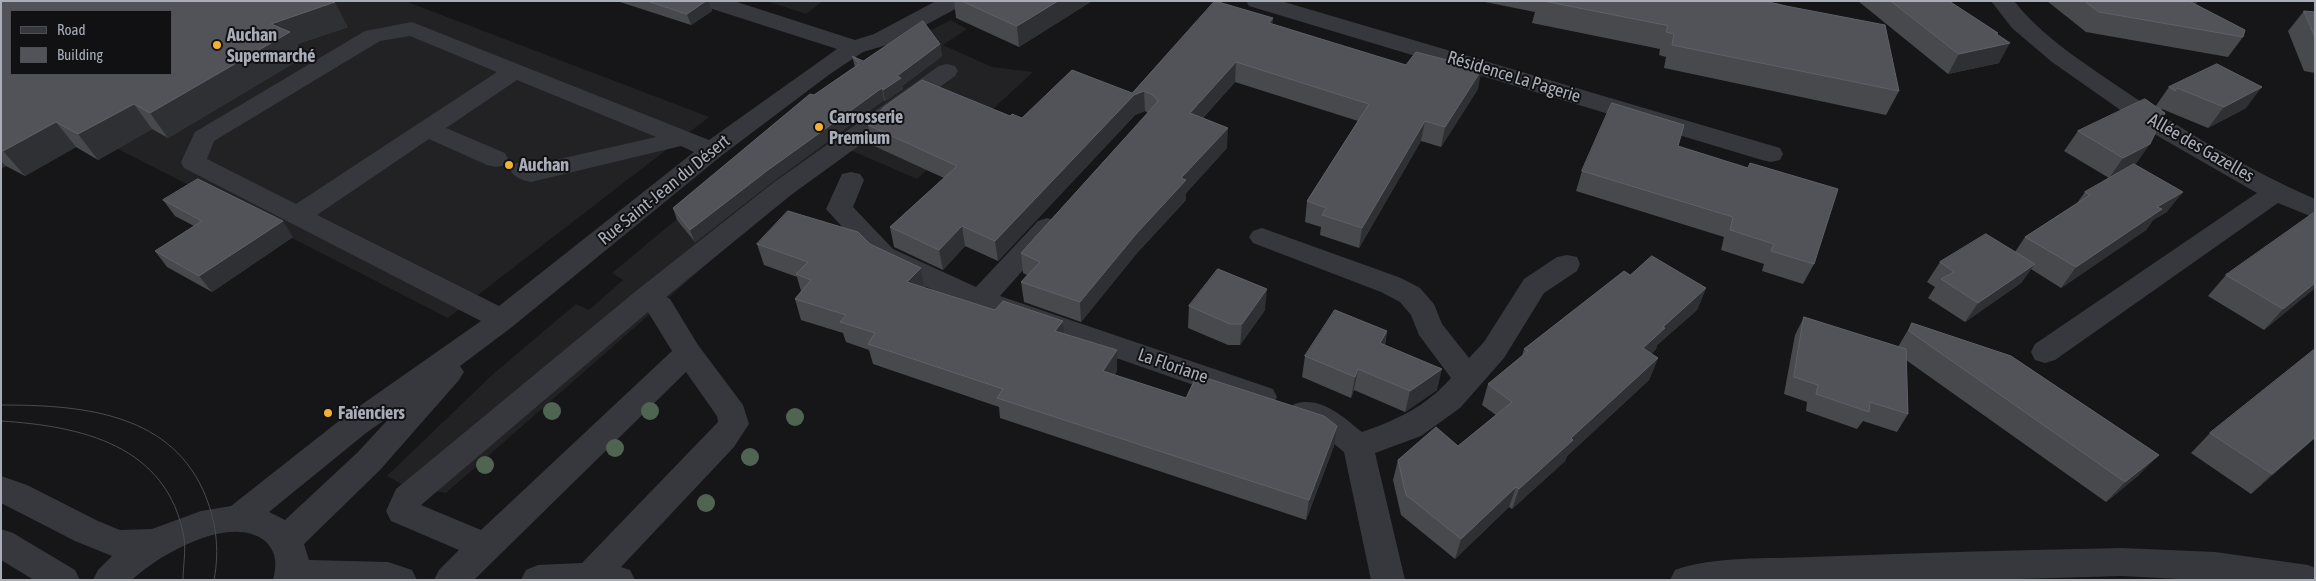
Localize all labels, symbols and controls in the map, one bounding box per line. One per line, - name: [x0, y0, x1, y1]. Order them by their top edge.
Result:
- legend: [10, 10, 172, 75]
- text: Road: [57, 21, 86, 38]
- place label: Auchan Supermarché: [227, 24, 315, 66]
- marker: Auchan Supermarché: [211, 39, 223, 51]
- text: Building: [57, 46, 103, 63]
- street label: Résidence La Pagerie: [1445, 46, 1583, 108]
- place label: Carrosserie Premium: [829, 106, 903, 148]
- street label: Allée des Gazelles: [2144, 109, 2258, 187]
- marker: Carrosserie Premium: [813, 121, 825, 133]
- street label: Rue Saint-Jean du Désert: [594, 130, 734, 250]
- place label: Auchan: [519, 154, 569, 176]
- marker: Auchan: [503, 159, 515, 171]
- street label: La Floriane: [1135, 344, 1211, 388]
- place label: Faïenciers: [338, 402, 405, 424]
- marker: Faïenciers: [322, 407, 334, 419]

